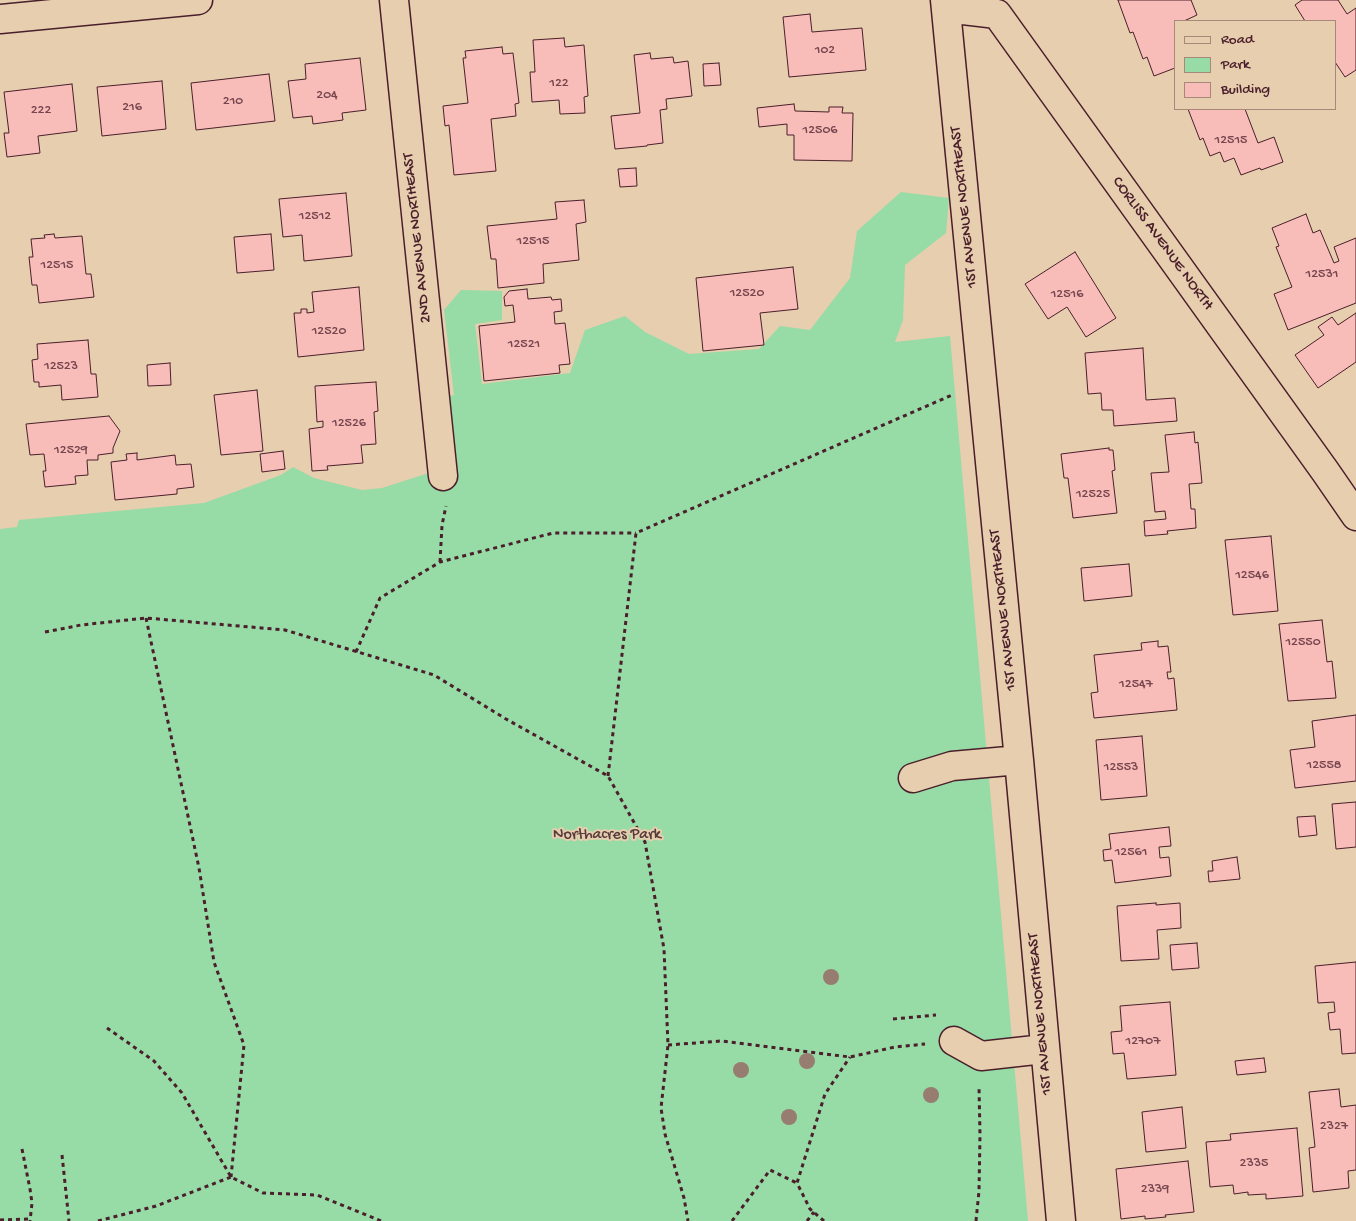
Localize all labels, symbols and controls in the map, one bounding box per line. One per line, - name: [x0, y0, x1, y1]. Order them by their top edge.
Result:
- legend: [1174, 20, 1336, 110]
- text: Road: [1221, 31, 1254, 49]
- house number: 102: [815, 43, 835, 59]
- text: Park: [1221, 56, 1250, 74]
- house number: 122: [549, 76, 569, 92]
- text: Building: [1221, 81, 1270, 99]
- house number: 204: [316, 88, 338, 104]
- house number: 210: [223, 94, 243, 110]
- house number: 216: [122, 100, 142, 116]
- house number: 222: [31, 103, 51, 119]
- house number: 12506: [803, 123, 837, 139]
- street label: 1ST AVENUE NORTHEAST: [947, 125, 983, 289]
- house number: 12515: [1215, 133, 1247, 149]
- street label: 2ND AVENUE NORTHEAST: [400, 152, 436, 324]
- street label: CORLISS AVENUE NORTH: [1107, 173, 1217, 315]
- house number: 12512: [299, 209, 331, 225]
- house number: 12515: [517, 234, 549, 250]
- house number: 12515: [41, 258, 73, 274]
- house number: 12531: [1306, 267, 1338, 283]
- house number: 12520: [730, 286, 764, 302]
- house number: 12516: [1051, 287, 1083, 303]
- house number: 12520: [312, 324, 346, 340]
- house number: 12521: [508, 337, 540, 353]
- house number: 12523: [44, 359, 78, 375]
- house number: 12526: [332, 416, 366, 432]
- house number: 12529: [54, 443, 88, 459]
- house number: 12525: [1076, 487, 1110, 503]
- street label: 1ST AVENUE NORTHEAST: [986, 528, 1022, 692]
- house number: 12546: [1235, 568, 1269, 584]
- house number: 12550: [1285, 635, 1321, 651]
- house number: 12547: [1119, 677, 1153, 693]
- house number: 12558: [1307, 758, 1341, 774]
- house number: 12553: [1104, 760, 1138, 776]
- park label: Northacres Park: [553, 826, 661, 846]
- house number: 12561: [1115, 845, 1147, 861]
- street label: 1ST AVENUE NORTHEAST: [1024, 932, 1058, 1096]
- house number: 12707: [1125, 1034, 1161, 1050]
- house number: 2327: [1320, 1119, 1348, 1135]
- house number: 2335: [1240, 1156, 1268, 1172]
- house number: 2339: [1141, 1182, 1169, 1198]

